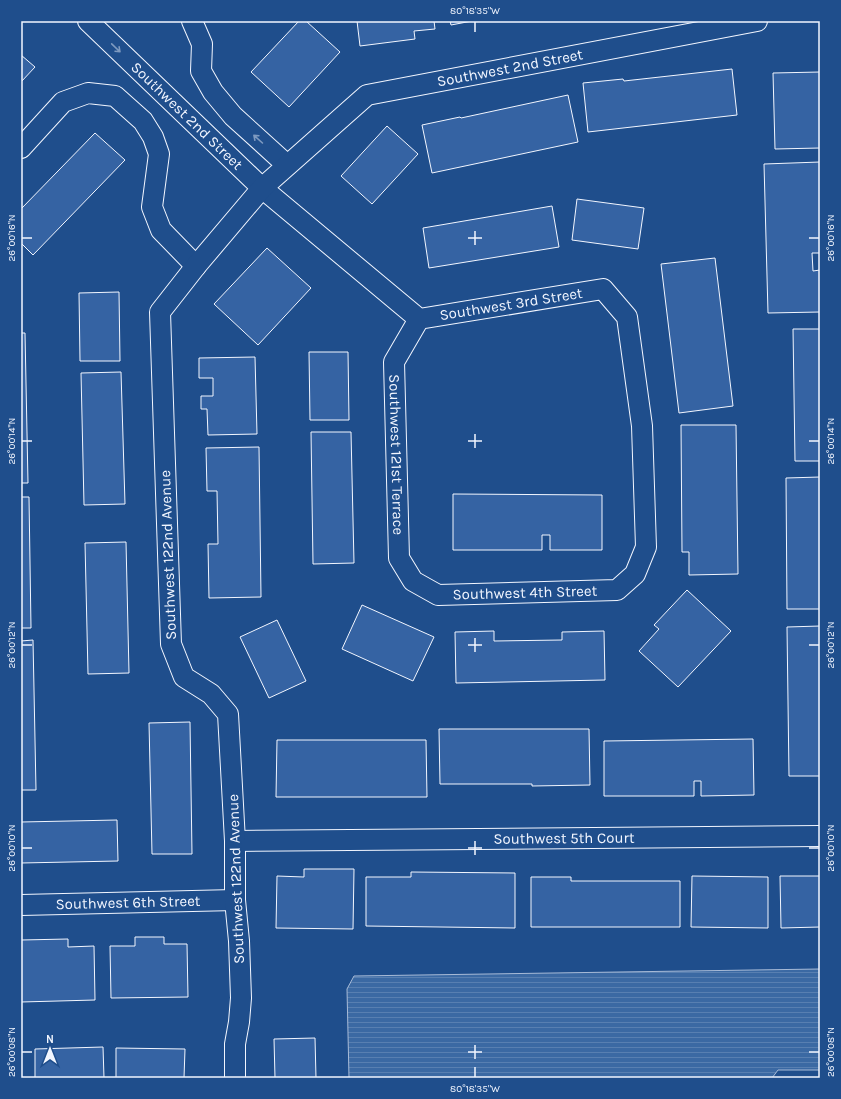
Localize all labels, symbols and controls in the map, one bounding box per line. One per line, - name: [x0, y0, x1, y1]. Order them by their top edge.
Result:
- text: 80°18'35"W: [450, 5, 500, 17]
- one-way arrow: [111, 43, 121, 53]
- street label: Southwest 2nd Street: [435, 45, 585, 91]
- street label: Southwest 2nd Street: [127, 58, 247, 174]
- one-way arrow: [252, 135, 263, 144]
- text: 26°00'16"N: [6, 214, 18, 262]
- text: 26°00'16"N: [825, 214, 837, 262]
- street label: Southwest 3rd Street: [438, 284, 584, 324]
- street label: Southwest 121st Terrace: [385, 374, 407, 535]
- text: 26°00'14"N: [6, 418, 18, 464]
- text: 26°00'14"N: [825, 418, 837, 464]
- street label: Southwest 122nd Avenue: [156, 470, 180, 640]
- street label: Southwest 4th Street: [452, 582, 598, 604]
- text: 26°00'12"N: [6, 621, 18, 669]
- text: 26°00'12"N: [825, 621, 837, 669]
- street label: Southwest 122nd Avenue: [224, 794, 248, 964]
- text: 26°00'10"N: [6, 824, 18, 872]
- text: 26°00'10"N: [825, 824, 837, 872]
- street label: Southwest 5th Court: [493, 829, 635, 848]
- street label: Southwest 6th Street: [55, 892, 201, 913]
- text: 26°00'08"N: [6, 1027, 18, 1077]
- text: 26°00'08"N: [825, 1027, 837, 1077]
- north arrow: [30, 1029, 70, 1069]
- text: N: [46, 1033, 54, 1046]
- text: 80°18'35"W: [450, 1083, 500, 1095]

